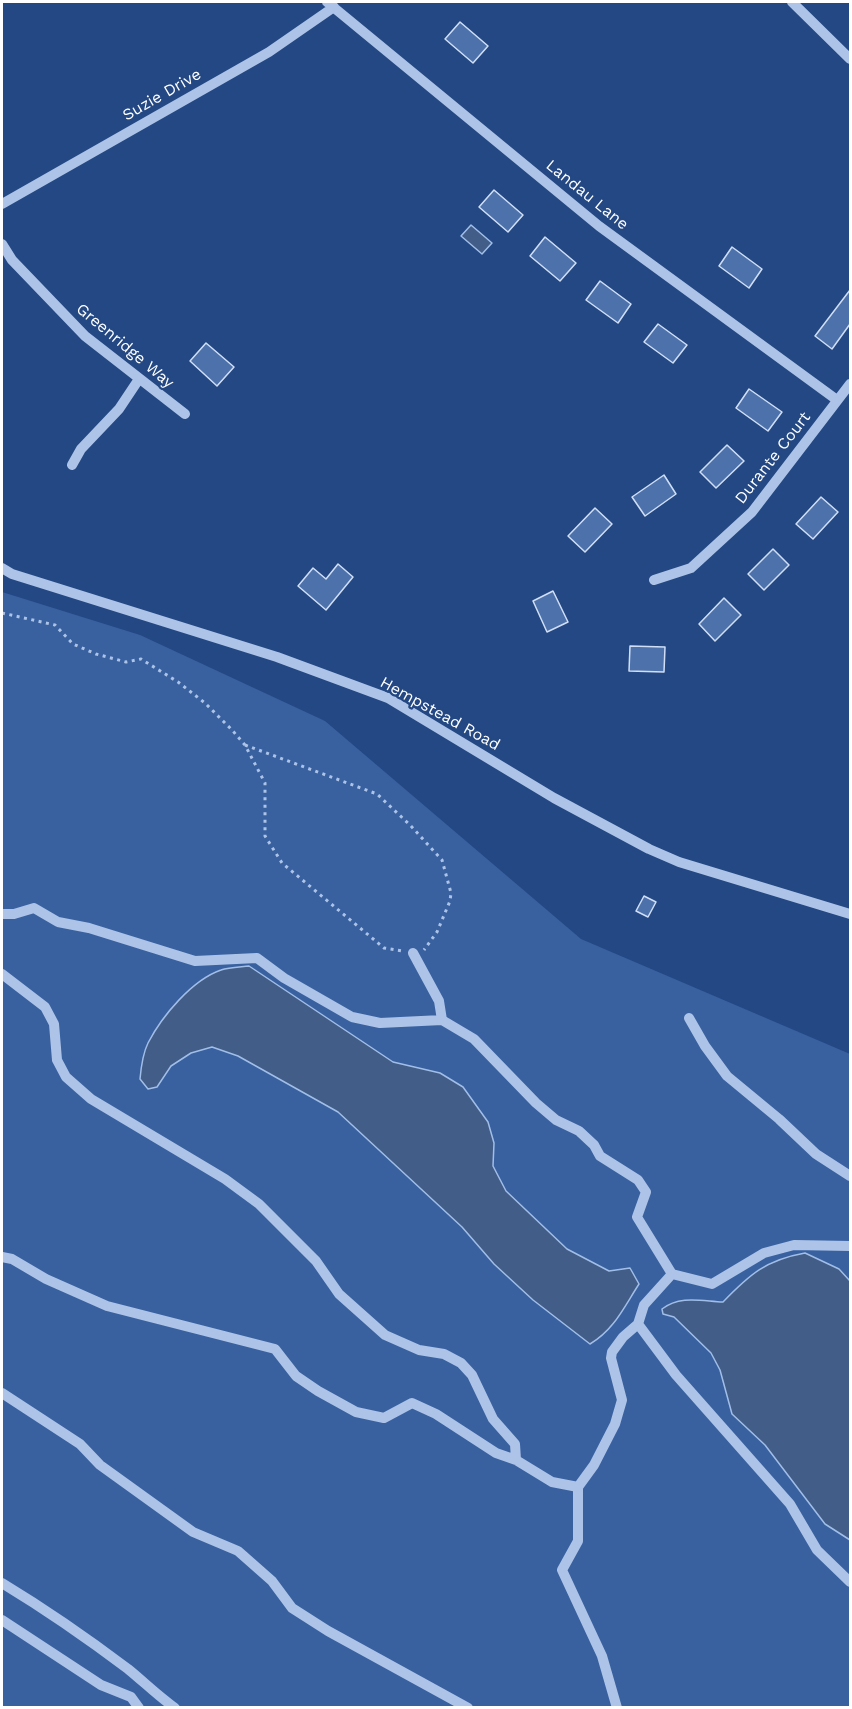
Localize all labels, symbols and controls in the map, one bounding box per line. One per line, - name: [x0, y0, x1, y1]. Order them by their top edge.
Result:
- street label: Suzie Drive: [119, 65, 205, 125]
- street label: Landau Lane: [542, 156, 632, 234]
- street label: Greenridge Way: [72, 299, 178, 393]
- street label: Durante Court: [731, 408, 815, 508]
- street label: Hempstead Road: [377, 673, 503, 755]

